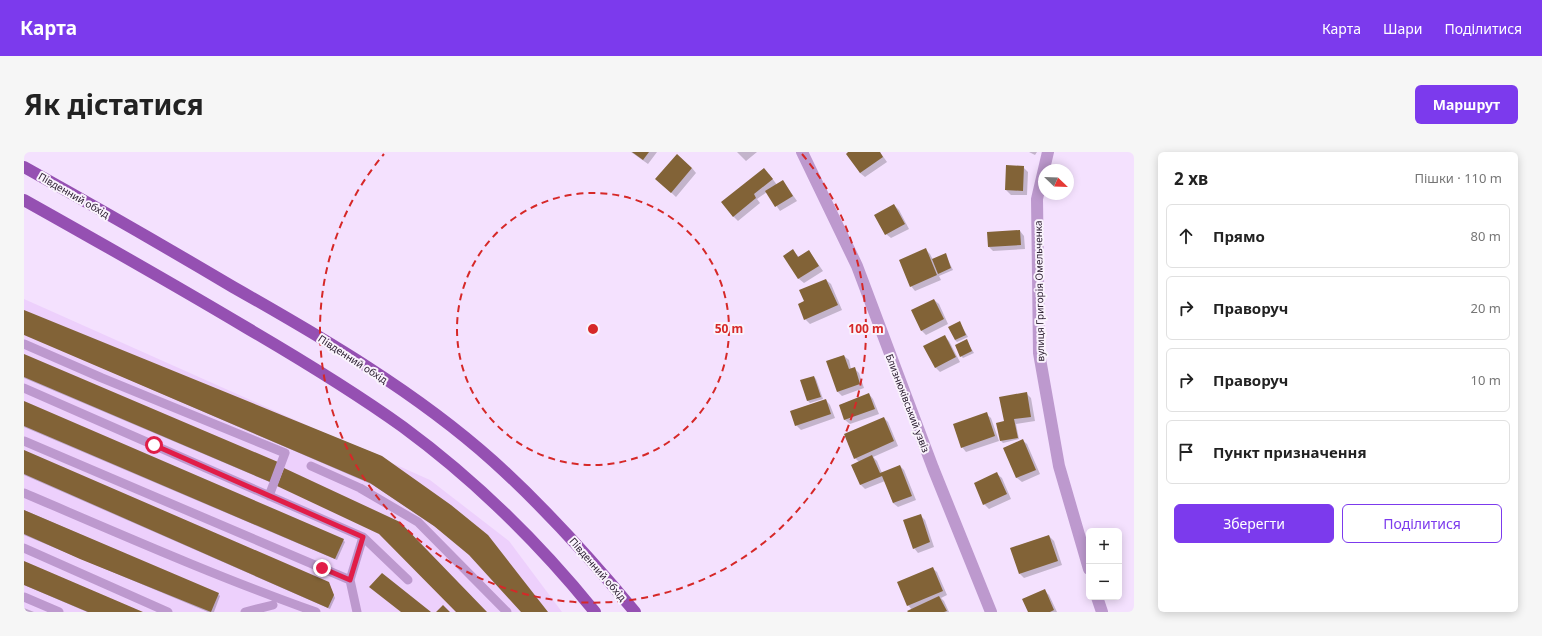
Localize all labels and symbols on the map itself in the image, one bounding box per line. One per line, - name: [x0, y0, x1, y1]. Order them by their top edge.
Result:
- north arrow: [1038, 164, 1074, 200]
- street label: Південний обхід: [36, 169, 112, 221]
- street label: вулиця Григорія Омельченка: [1031, 220, 1047, 362]
- text: 50 m: [715, 320, 743, 337]
- text: 100 m: [848, 320, 884, 337]
- centre of rings: [586, 322, 600, 336]
- street label: Південний обхід: [316, 331, 390, 387]
- street label: Близнюківський узвіз: [883, 352, 933, 454]
- route start: [145, 436, 163, 454]
- street label: Південний обхід: [567, 534, 629, 604]
- route end: [313, 559, 331, 577]

